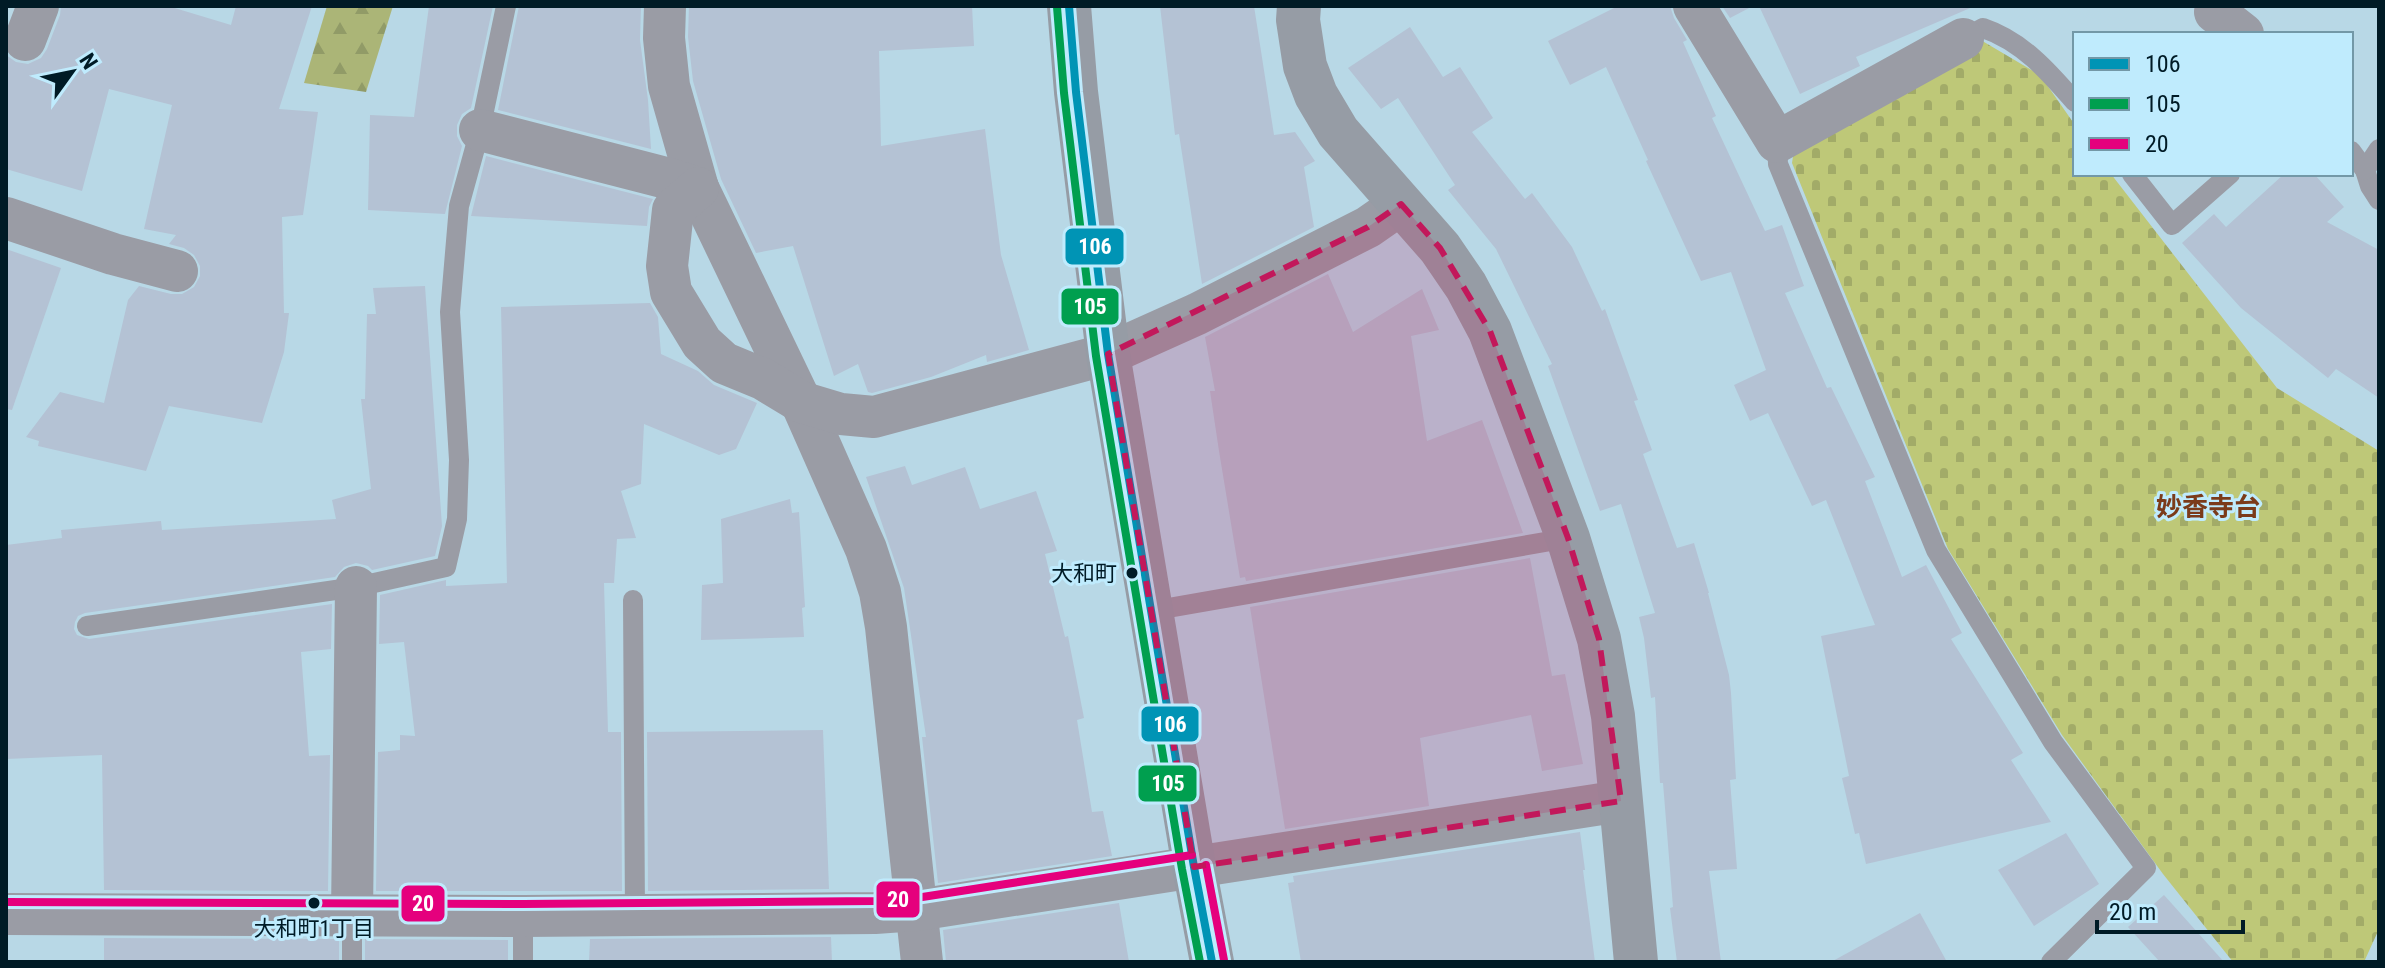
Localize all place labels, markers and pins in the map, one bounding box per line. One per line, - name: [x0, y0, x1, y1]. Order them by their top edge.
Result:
- place label: 大和町: [1051, 561, 1117, 586]
- marker: 大和町: [1124, 565, 1140, 581]
- marker: 大和町1丁目: [306, 895, 322, 911]
- place label: 大和町1丁目: [254, 916, 374, 941]

